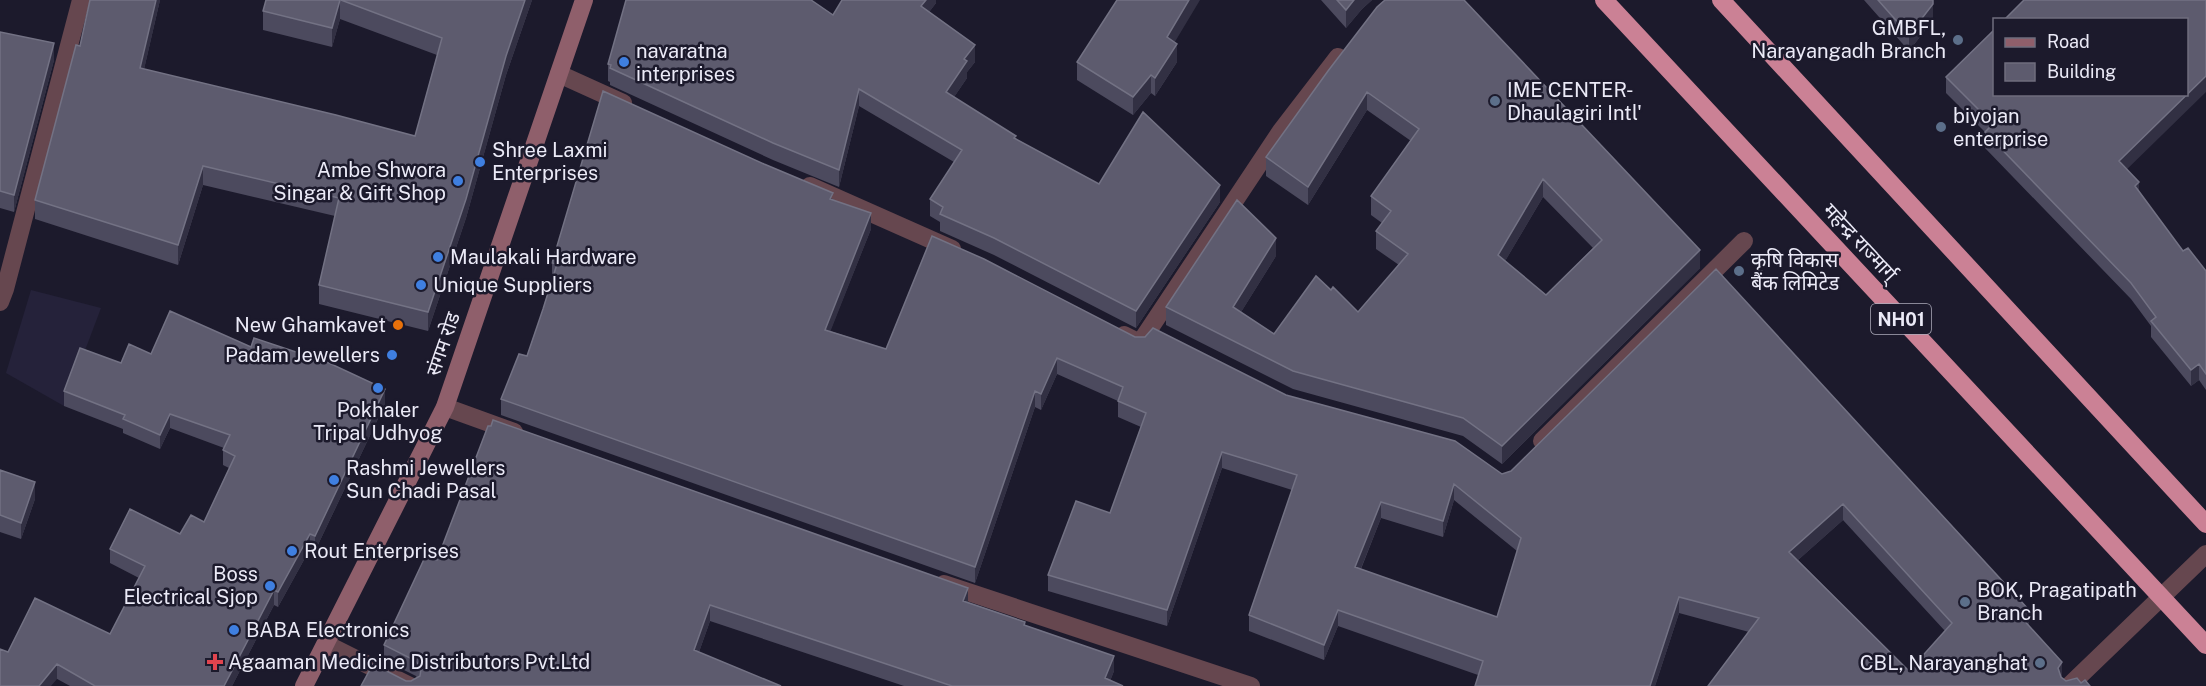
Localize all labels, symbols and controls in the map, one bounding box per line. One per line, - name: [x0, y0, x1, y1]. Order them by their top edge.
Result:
- place label: GMBFL, Narayangadh Branch: [1751, 16, 1946, 63]
- legend: [1993, 18, 2188, 96]
- text: Road: [2047, 31, 2090, 52]
- marker: GMBFL, Narayangadh Branch: [1951, 33, 1965, 47]
- place label: navaratna interprises: [636, 39, 735, 86]
- marker: navaratna interprises: [617, 55, 631, 69]
- text: Building: [2047, 61, 2116, 82]
- place label: IME CENTER- Dhaulagiri Intl': [1507, 78, 1642, 125]
- marker: IME CENTER- Dhaulagiri Intl': [1488, 94, 1502, 108]
- place label: biyojan enterprise: [1953, 104, 2048, 151]
- marker: biyojan enterprise: [1934, 120, 1948, 134]
- place label: Shree Laxmi Enterprises: [492, 138, 608, 185]
- marker: Shree Laxmi Enterprises: [473, 155, 487, 169]
- place label: Ambe Shwora Singar & Gift Shop: [273, 158, 446, 205]
- marker: Ambe Shwora Singar & Gift Shop: [451, 174, 465, 188]
- street label: महेन्द्र राज्मार्ग्: [1817, 198, 1904, 289]
- place label: Maulakali Hardware: [450, 245, 637, 269]
- place label: कृषि विकास बैंक लिमिटेड: [1751, 248, 1840, 295]
- marker: Maulakali Hardware: [431, 250, 445, 264]
- marker: कृषि विकास बैंक लिमिटेड: [1732, 264, 1746, 278]
- place label: Unique Suppliers: [433, 273, 592, 297]
- marker: Unique Suppliers: [414, 278, 428, 292]
- road number: NH01: [1871, 304, 1931, 334]
- street label: संगम रोड: [421, 309, 465, 379]
- place label: New Ghamkavet: [235, 313, 386, 337]
- marker: New Ghamkavet: [391, 318, 405, 332]
- place label: Padam Jewellers: [225, 343, 380, 367]
- marker: Padam Jewellers: [385, 348, 399, 362]
- marker: Pokhaler Tripal Udhyog: [371, 381, 385, 395]
- place label: Pokhaler Tripal Udhyog: [313, 398, 443, 445]
- place label: Rashmi Jewellers Sun Chadi Pasal: [346, 456, 505, 503]
- marker: Rashmi Jewellers Sun Chadi Pasal: [327, 473, 341, 487]
- place label: Rout Enterprises: [304, 539, 459, 563]
- marker: Rout Enterprises: [285, 544, 299, 558]
- place label: Boss Electrical Sjop: [123, 562, 258, 609]
- place label: BOK, Pragatipath Branch: [1977, 578, 2137, 625]
- marker: Boss Electrical Sjop: [263, 579, 277, 593]
- marker: BOK, Pragatipath Branch: [1958, 595, 1972, 609]
- place label: BABA Electronics: [246, 618, 409, 642]
- marker: BABA Electronics: [227, 623, 241, 637]
- place label: Agaaman Medicine Distributors Pvt.Ltd: [228, 650, 590, 674]
- place label: CBL, Narayanghat: [1860, 651, 2028, 675]
- marker: Agaaman Medicine Distributors Pvt.Ltd: [206, 653, 224, 671]
- marker: CBL, Narayanghat: [2033, 656, 2047, 670]

